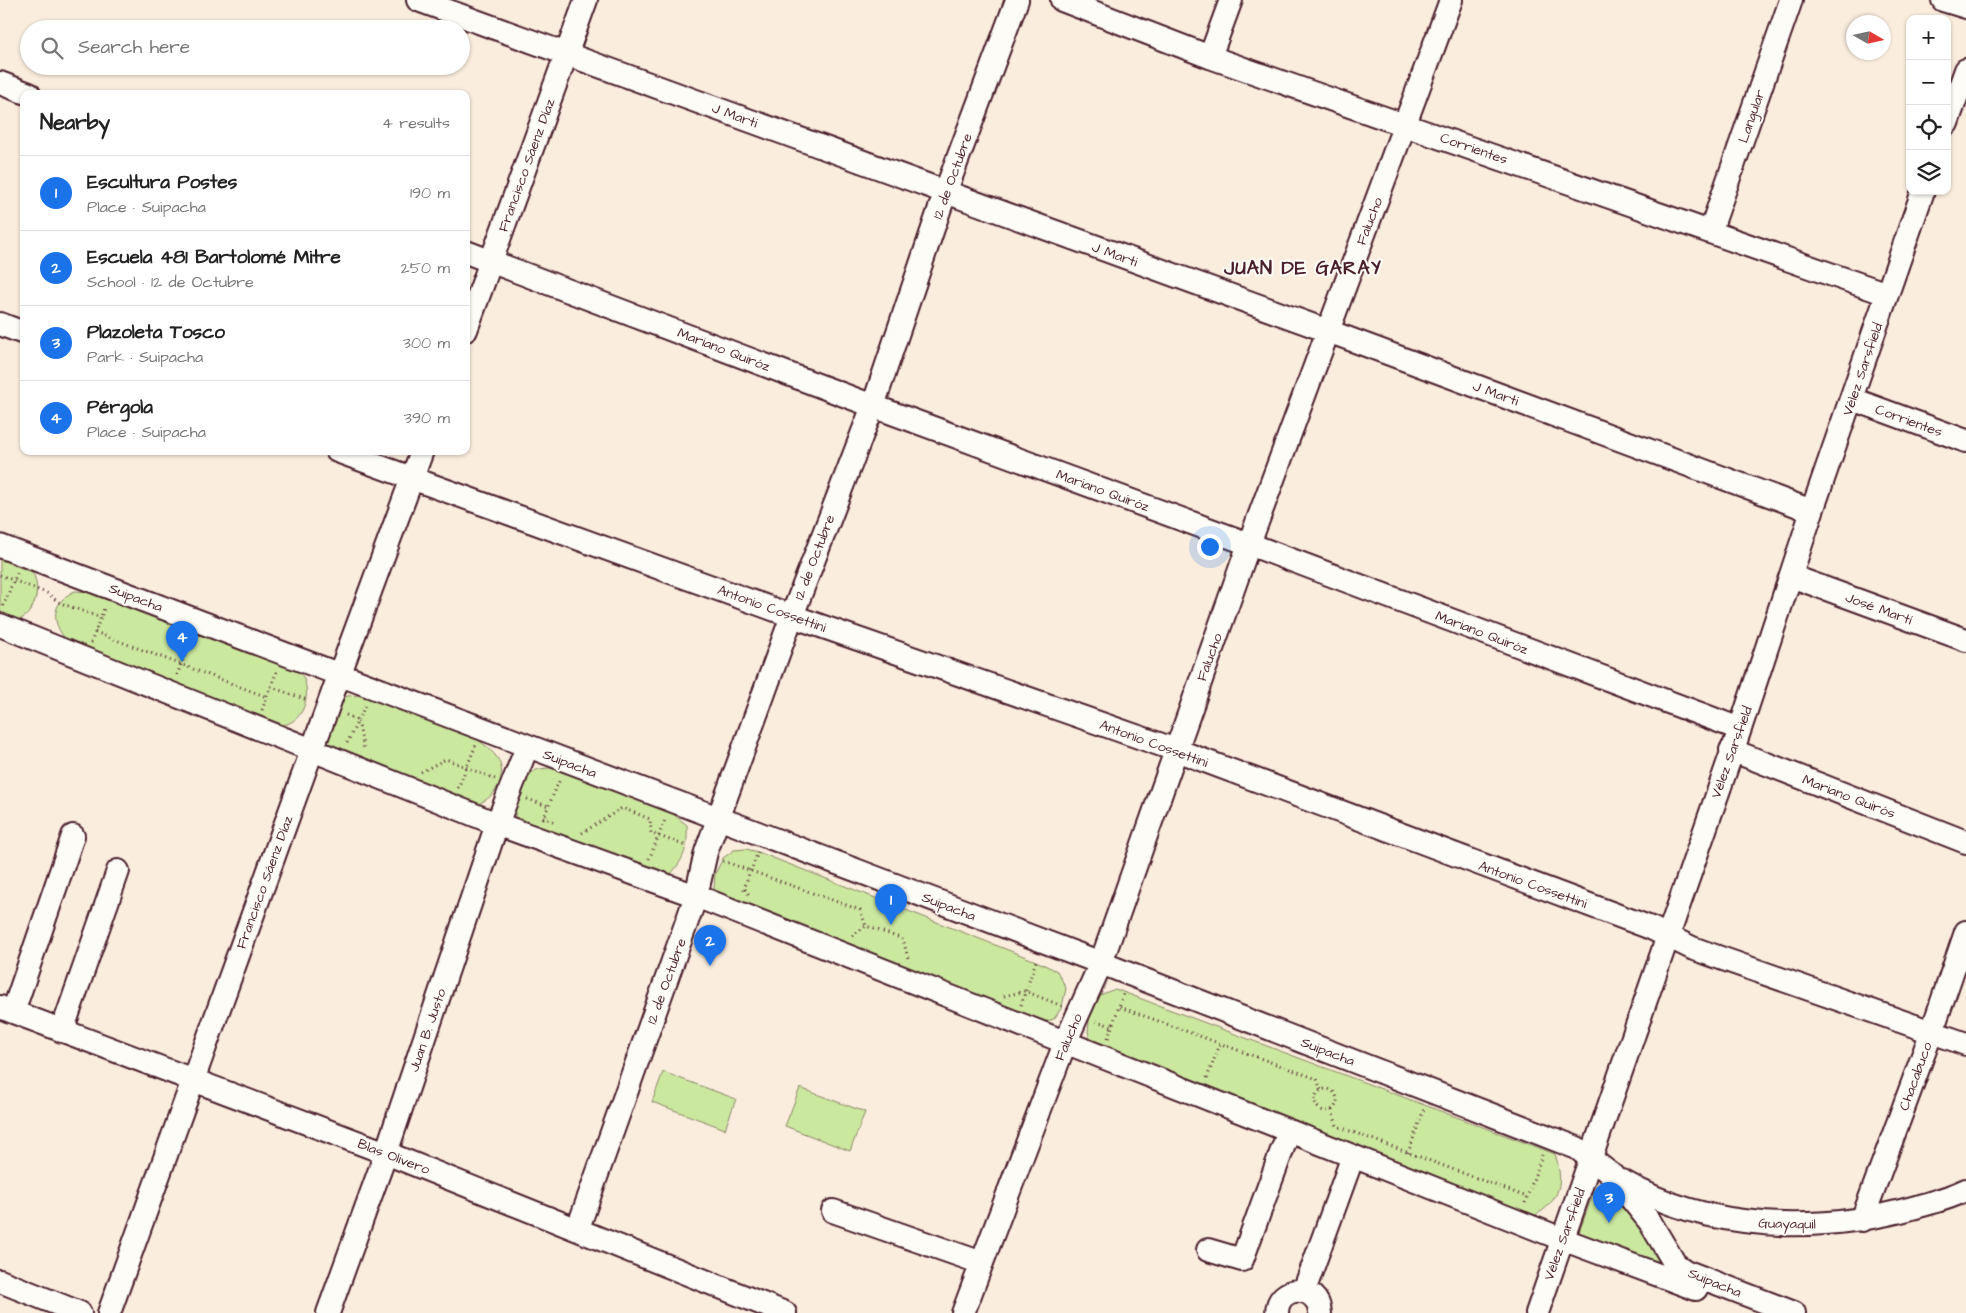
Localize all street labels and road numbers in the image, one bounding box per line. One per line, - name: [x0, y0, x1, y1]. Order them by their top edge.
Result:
- street label: Langular: [1734, 87, 1770, 146]
- street label: Francisco Sáenz Díaz: [494, 96, 560, 235]
- street label: J Marti: [709, 98, 760, 133]
- street label: Corrientes: [1437, 128, 1510, 170]
- street label: 12 de Octubre: [928, 130, 978, 222]
- street label: Falucho: [1352, 194, 1388, 248]
- street label: J Marti: [1089, 237, 1140, 272]
- street label: Vélez Sarsfield: [1838, 320, 1888, 418]
- street label: Mariano Quiróz: [674, 323, 773, 377]
- street label: J Marti: [1470, 376, 1521, 411]
- street label: Corrientes: [1872, 400, 1945, 442]
- street label: Mariano Quiróz: [1053, 465, 1152, 517]
- street label: 12 de Octubre: [789, 511, 841, 603]
- street label: Suipacha: [106, 579, 165, 617]
- street label: Antonio Cossettini: [715, 580, 829, 638]
- street label: José Martí: [1842, 588, 1916, 631]
- street label: Mariano Quiróz: [1432, 606, 1531, 660]
- street label: Falucho: [1192, 630, 1228, 684]
- street label: Vélez Sarsfield: [1706, 703, 1758, 801]
- street label: Antonio Cossettini: [1097, 715, 1211, 773]
- street label: Suipacha: [540, 745, 599, 783]
- street label: Mariano Quirós: [1799, 770, 1898, 824]
- street label: Francisco Sáenz Díaz: [232, 813, 298, 952]
- street label: Antonio Cossettini: [1476, 856, 1590, 914]
- street label: Suipacha: [919, 888, 978, 926]
- street label: 12 de Octubre: [642, 935, 692, 1027]
- street label: Juan B. Justo: [404, 986, 452, 1075]
- street label: Falucho: [1050, 1010, 1088, 1064]
- street label: Suipacha: [1298, 1033, 1357, 1071]
- street label: Chacabuco: [1894, 1039, 1938, 1113]
- street label: Blas Olivero: [355, 1134, 433, 1180]
- street label: Vélez Sarsfield: [1539, 1185, 1591, 1283]
- street label: Guayaquil: [1758, 1214, 1816, 1234]
- street label: Suipacha: [1685, 1263, 1744, 1303]

